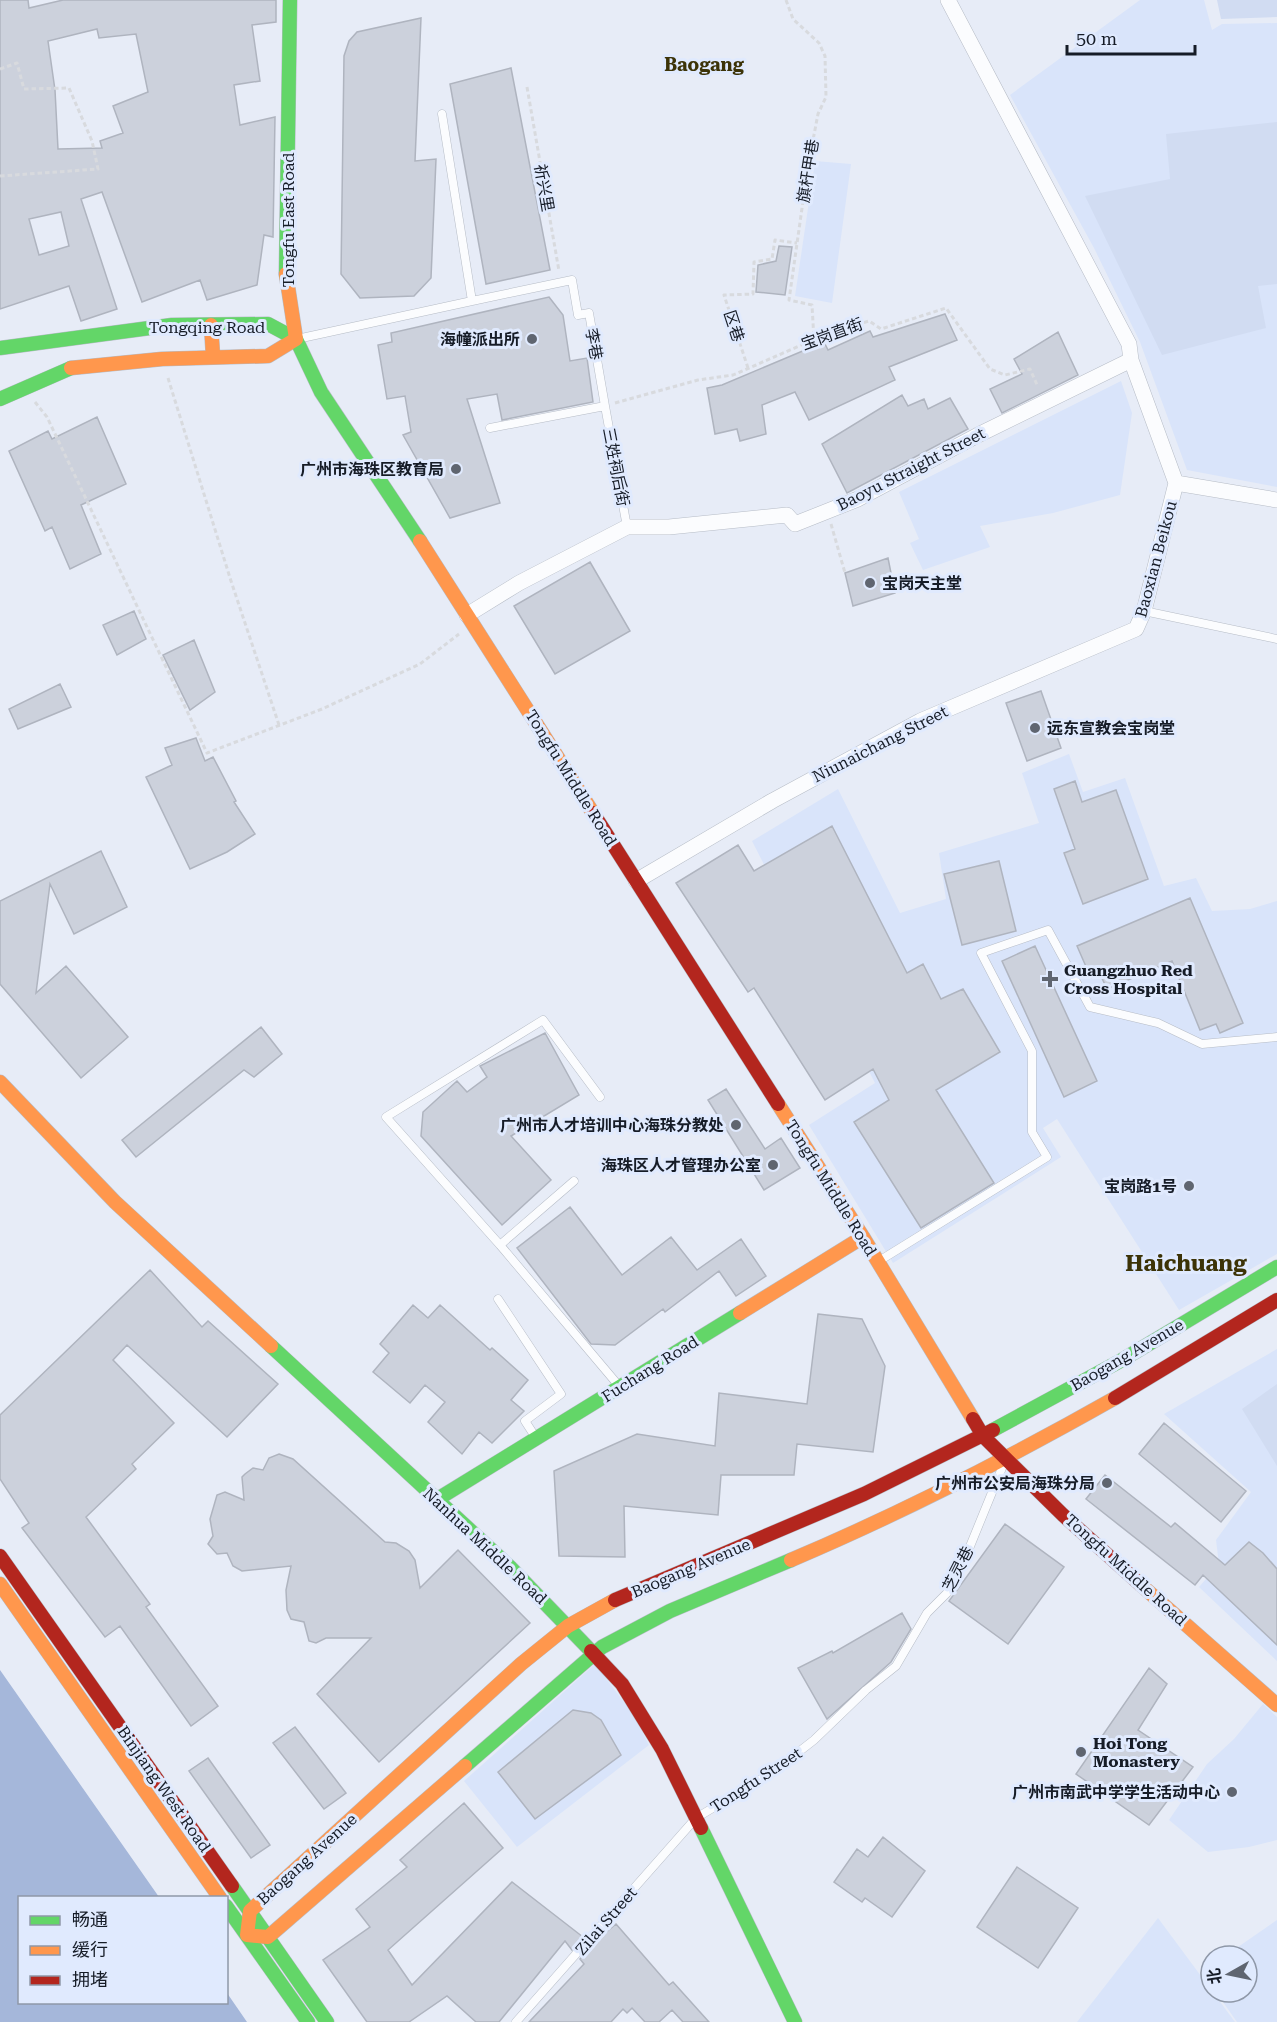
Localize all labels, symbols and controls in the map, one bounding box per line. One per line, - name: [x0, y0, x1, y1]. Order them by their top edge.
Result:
- scale bar: [1067, 18, 1194, 56]
- text: 50 m: [1076, 28, 1117, 49]
- district label: Baogang: [664, 54, 745, 75]
- street label: 旗杆甲巷: [794, 138, 822, 204]
- street label: Tongfu East Road: [279, 152, 298, 288]
- street label: 祈兴里: [530, 163, 558, 213]
- street label: 区巷: [720, 308, 748, 344]
- street label: 宝岗直街: [799, 314, 865, 354]
- street label: Tongqing Road: [149, 318, 265, 337]
- street label: 李巷: [582, 327, 606, 361]
- place label: 海幢派出所: [440, 330, 520, 349]
- marker: 海幢派出所: [525, 332, 539, 346]
- street label: Baoyu Straight Street: [834, 423, 988, 515]
- street label: 三姓祠后街: [599, 426, 633, 508]
- place label: 广州市海珠区教育局: [300, 460, 444, 479]
- marker: 广州市海珠区教育局: [449, 462, 463, 476]
- street label: Baoxian Beikou: [1131, 498, 1181, 620]
- place label: 宝岗天主堂: [882, 574, 962, 593]
- marker: 宝岗天主堂: [863, 576, 877, 590]
- street label: Niunaichang Street: [809, 702, 951, 786]
- street label: Tongfu Middle Road: [521, 706, 621, 850]
- place label: 远东宣教会宝岗堂: [1047, 719, 1175, 738]
- marker: 远东宣教会宝岗堂: [1028, 721, 1042, 735]
- place label: Guangzhuo Red Cross Hospital: [1064, 961, 1193, 998]
- marker: Guangzhuo Red Cross Hospital: [1041, 970, 1059, 988]
- place label: 广州市人才培训中心海珠分教处: [500, 1116, 724, 1135]
- street label: Tongfu Middle Road: [781, 1116, 881, 1260]
- marker: 广州市人才培训中心海珠分教处: [729, 1118, 743, 1132]
- place label: 海珠区人才管理办公室: [601, 1156, 761, 1175]
- marker: 海珠区人才管理办公室: [766, 1158, 780, 1172]
- place label: 宝岗路1号: [1104, 1177, 1177, 1196]
- marker: 宝岗路1号: [1182, 1179, 1196, 1193]
- district label: Haichuang: [1125, 1251, 1247, 1276]
- street label: Baogang Avenue: [1067, 1315, 1187, 1395]
- street label: Fuchang Road: [598, 1332, 702, 1406]
- place label: 广州市公安局海珠分局: [935, 1474, 1095, 1493]
- marker: 广州市公安局海珠分局: [1100, 1476, 1114, 1490]
- street label: Nanhua Middle Road: [419, 1484, 551, 1608]
- street label: Tongfu Middle Road: [1061, 1510, 1191, 1630]
- street label: Baogang Avenue: [629, 1534, 753, 1602]
- street label: 芝灵巷: [939, 1543, 977, 1595]
- street label: Binjiang West Road: [113, 1722, 215, 1856]
- place label: Hoi Tong Monastery: [1093, 1734, 1180, 1771]
- street label: Tongfu Street: [707, 1743, 805, 1817]
- marker: Hoi Tong Monastery: [1074, 1745, 1088, 1759]
- place label: 广州市南武中学学生活动中心: [1012, 1783, 1220, 1802]
- marker: 广州市南武中学学生活动中心: [1225, 1785, 1239, 1799]
- street label: Baogang Avenue: [253, 1809, 361, 1909]
- street label: Zilai Street: [571, 1883, 641, 1959]
- legend: [18, 1896, 228, 2004]
- text: 畅通: [72, 1909, 108, 1930]
- text: 缓行: [72, 1939, 108, 1960]
- north arrow: [1199, 1944, 1259, 2004]
- text: 北: [1204, 1967, 1225, 1986]
- text: 拥堵: [72, 1969, 108, 1990]

